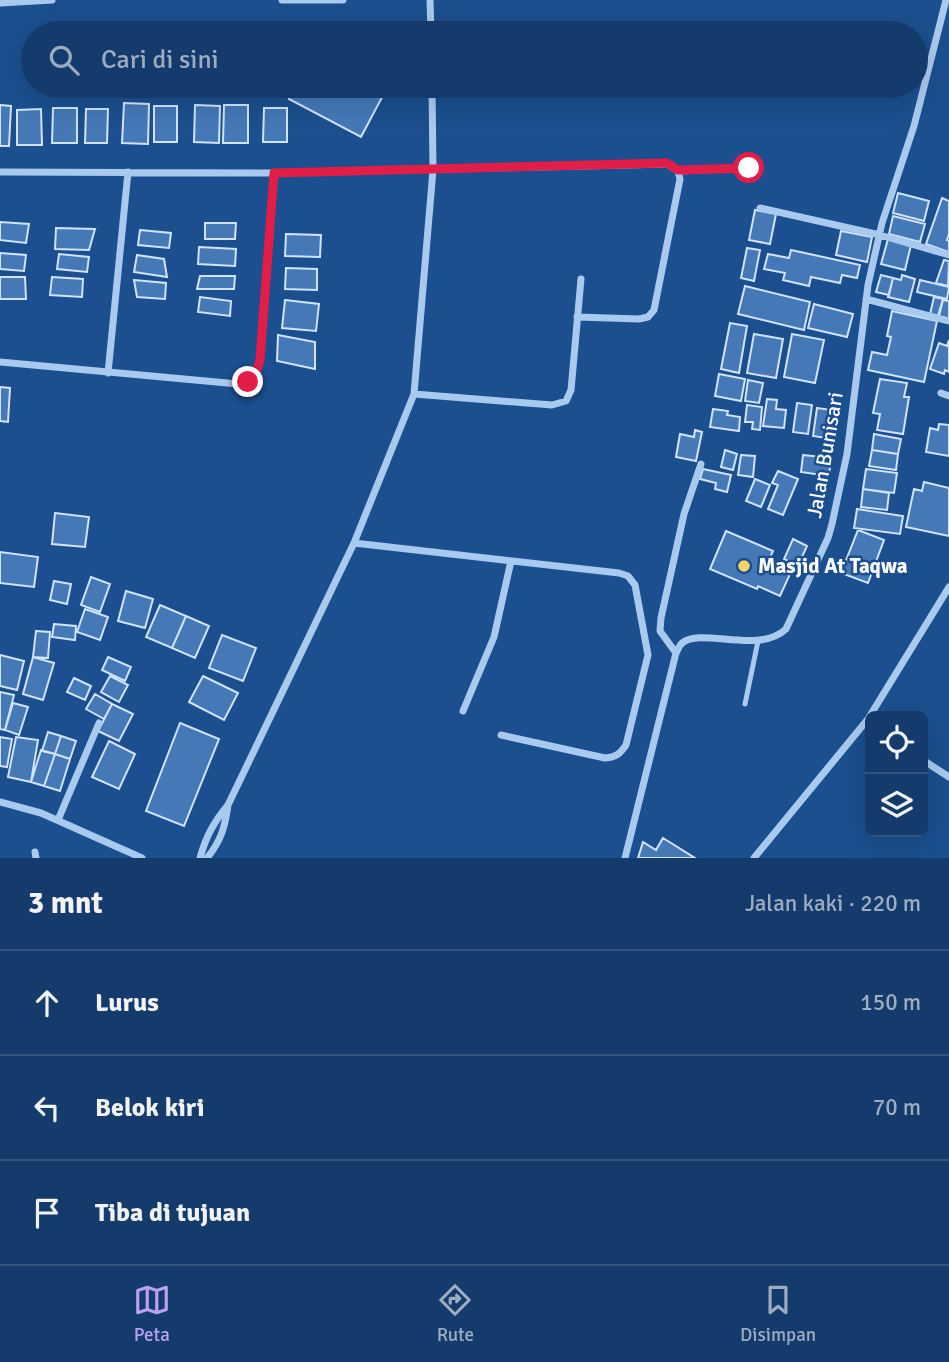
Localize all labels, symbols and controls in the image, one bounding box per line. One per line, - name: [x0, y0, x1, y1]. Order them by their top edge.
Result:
- search box: [21, 21, 928, 98]
- icon: search: [45, 41, 83, 79]
- text: Cari di sini: [101, 44, 219, 76]
- route start: [733, 152, 764, 183]
- route end: [232, 366, 263, 397]
- street label: Jalan Bunisari: [801, 390, 849, 520]
- place label: Masjid At Taqwa: [758, 553, 908, 579]
- marker: Masjid At Taqwa: [736, 558, 752, 574]
- map controls: [865, 711, 928, 837]
- button: locate: [865, 711, 928, 774]
- button: layers: [865, 774, 928, 837]
- text: 3 mnt: [28, 885, 103, 922]
- text: Jalan kaki · 220 m: [745, 889, 921, 918]
- icon: ahead: [28, 984, 66, 1022]
- text: Lurus: [95, 987, 159, 1019]
- text: 150 m: [860, 988, 921, 1017]
- icon: left: [28, 1089, 66, 1127]
- text: Belok kiri: [95, 1092, 204, 1124]
- text: 70 m: [873, 1093, 921, 1122]
- icon: arrive: [28, 1194, 66, 1232]
- text: Tiba di tujuan: [95, 1197, 250, 1229]
- tab: Peta: [133, 1281, 171, 1347]
- tab: Rute: [436, 1281, 474, 1347]
- tab: Disimpan: [740, 1281, 816, 1347]

